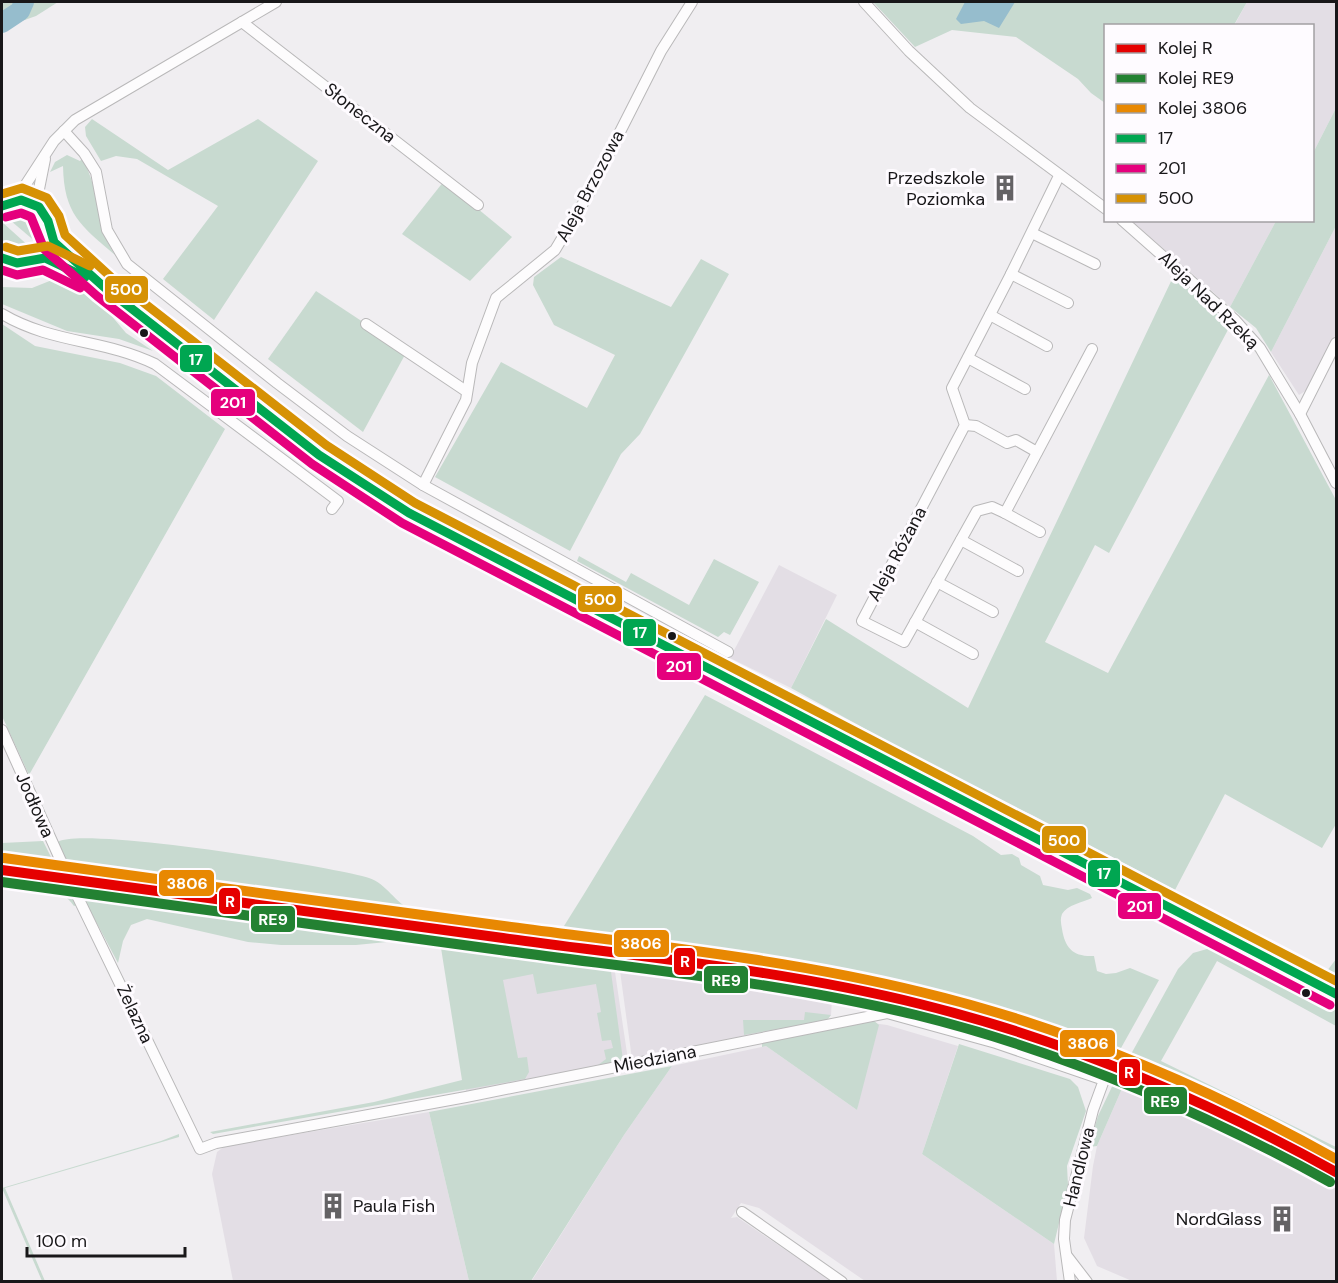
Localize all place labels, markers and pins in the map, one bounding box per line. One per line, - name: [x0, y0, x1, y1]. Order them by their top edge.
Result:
- place label: Przedszkole Poziomka: [888, 166, 985, 211]
- building icon: Przedszkole Poziomka: [990, 173, 1020, 203]
- unlabelled marker: [138, 327, 150, 339]
- unlabelled marker: [666, 630, 678, 642]
- unlabelled marker: [1300, 987, 1312, 999]
- building icon: Paula Fish: [318, 1191, 348, 1221]
- place label: Paula Fish: [353, 1194, 435, 1218]
- building icon: NordGlass: [1267, 1204, 1297, 1234]
- place label: NordGlass: [1176, 1207, 1262, 1231]

